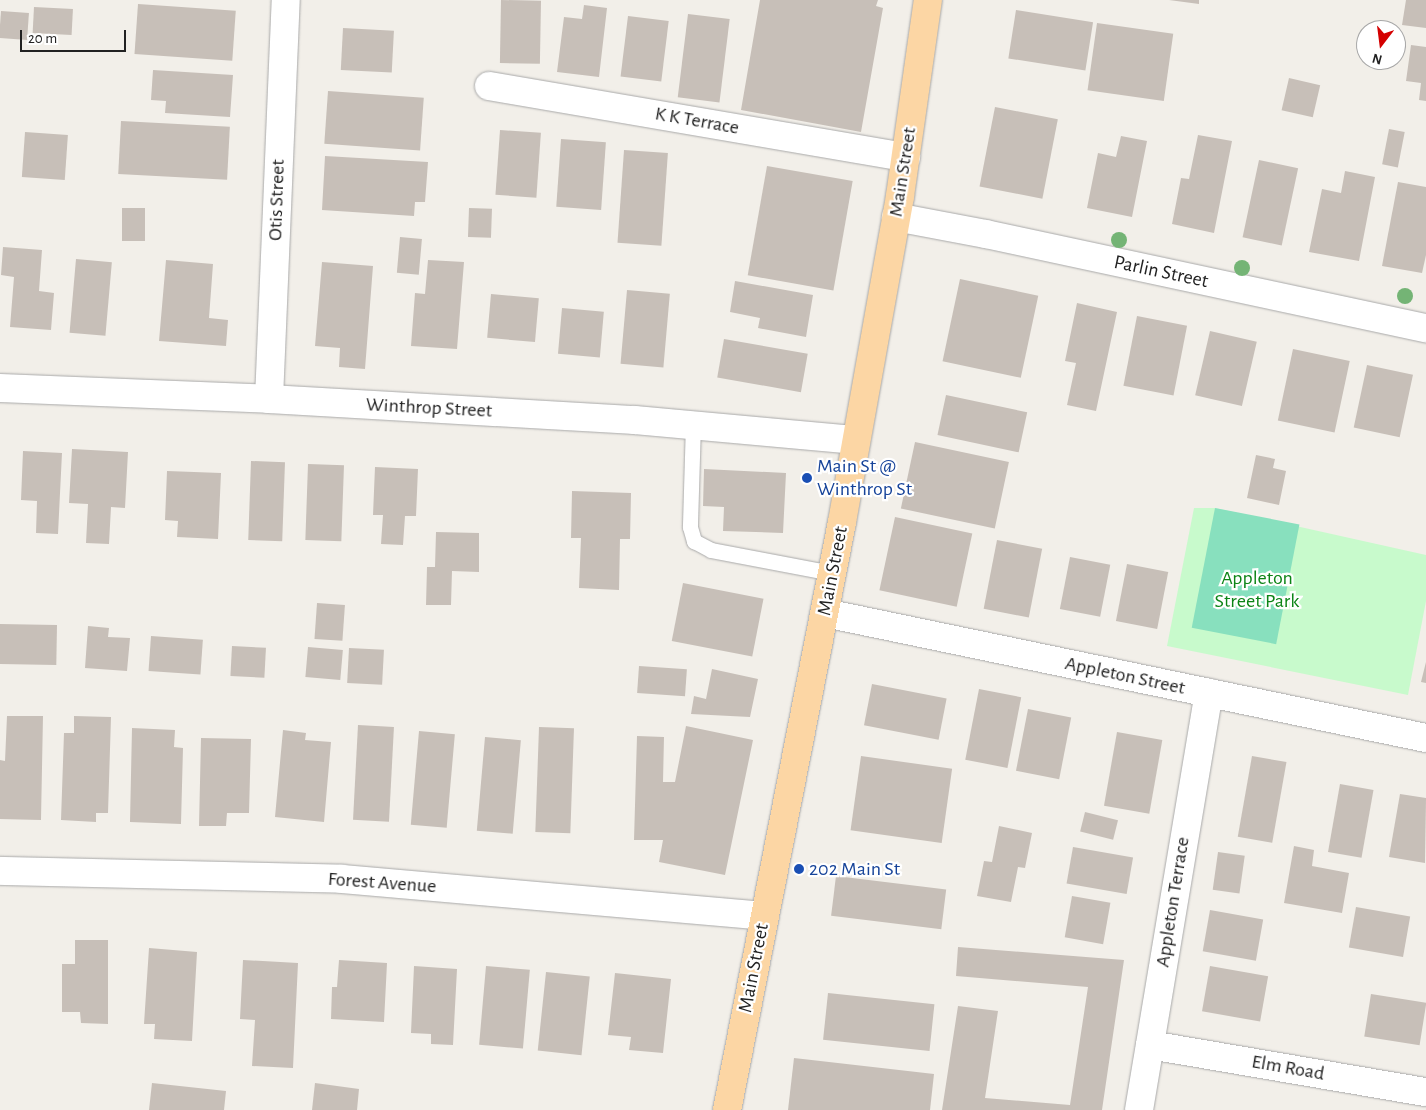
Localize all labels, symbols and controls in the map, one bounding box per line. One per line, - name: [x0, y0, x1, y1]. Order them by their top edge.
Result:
- scale bar: [22, 20, 129, 52]
- north arrow: [1356, 20, 1406, 70]
- text: 20 m: [28, 31, 57, 46]
- text: N: [1371, 51, 1384, 67]
- street label: K K Terrace: [653, 102, 741, 140]
- street label: Main Street: [884, 125, 922, 219]
- street label: Otis Street: [264, 159, 290, 241]
- street label: Parlin Street: [1112, 250, 1210, 294]
- street label: Winthrop Street: [365, 393, 493, 423]
- place label: Main St @ Winthrop St: [817, 454, 912, 501]
- marker: Main St @ Winthrop St: [801, 472, 813, 484]
- street label: Main Street: [813, 524, 853, 618]
- park label: Appleton Street Park: [1215, 567, 1299, 614]
- street label: Appleton Street: [1063, 652, 1187, 700]
- street label: Appleton Terrace: [1151, 835, 1195, 969]
- place label: 202 Main St: [809, 857, 900, 881]
- marker: 202 Main St: [793, 863, 805, 875]
- street label: Forest Avenue: [327, 867, 437, 899]
- street label: Main Street: [734, 921, 774, 1015]
- street label: Elm Road: [1250, 1050, 1326, 1086]

